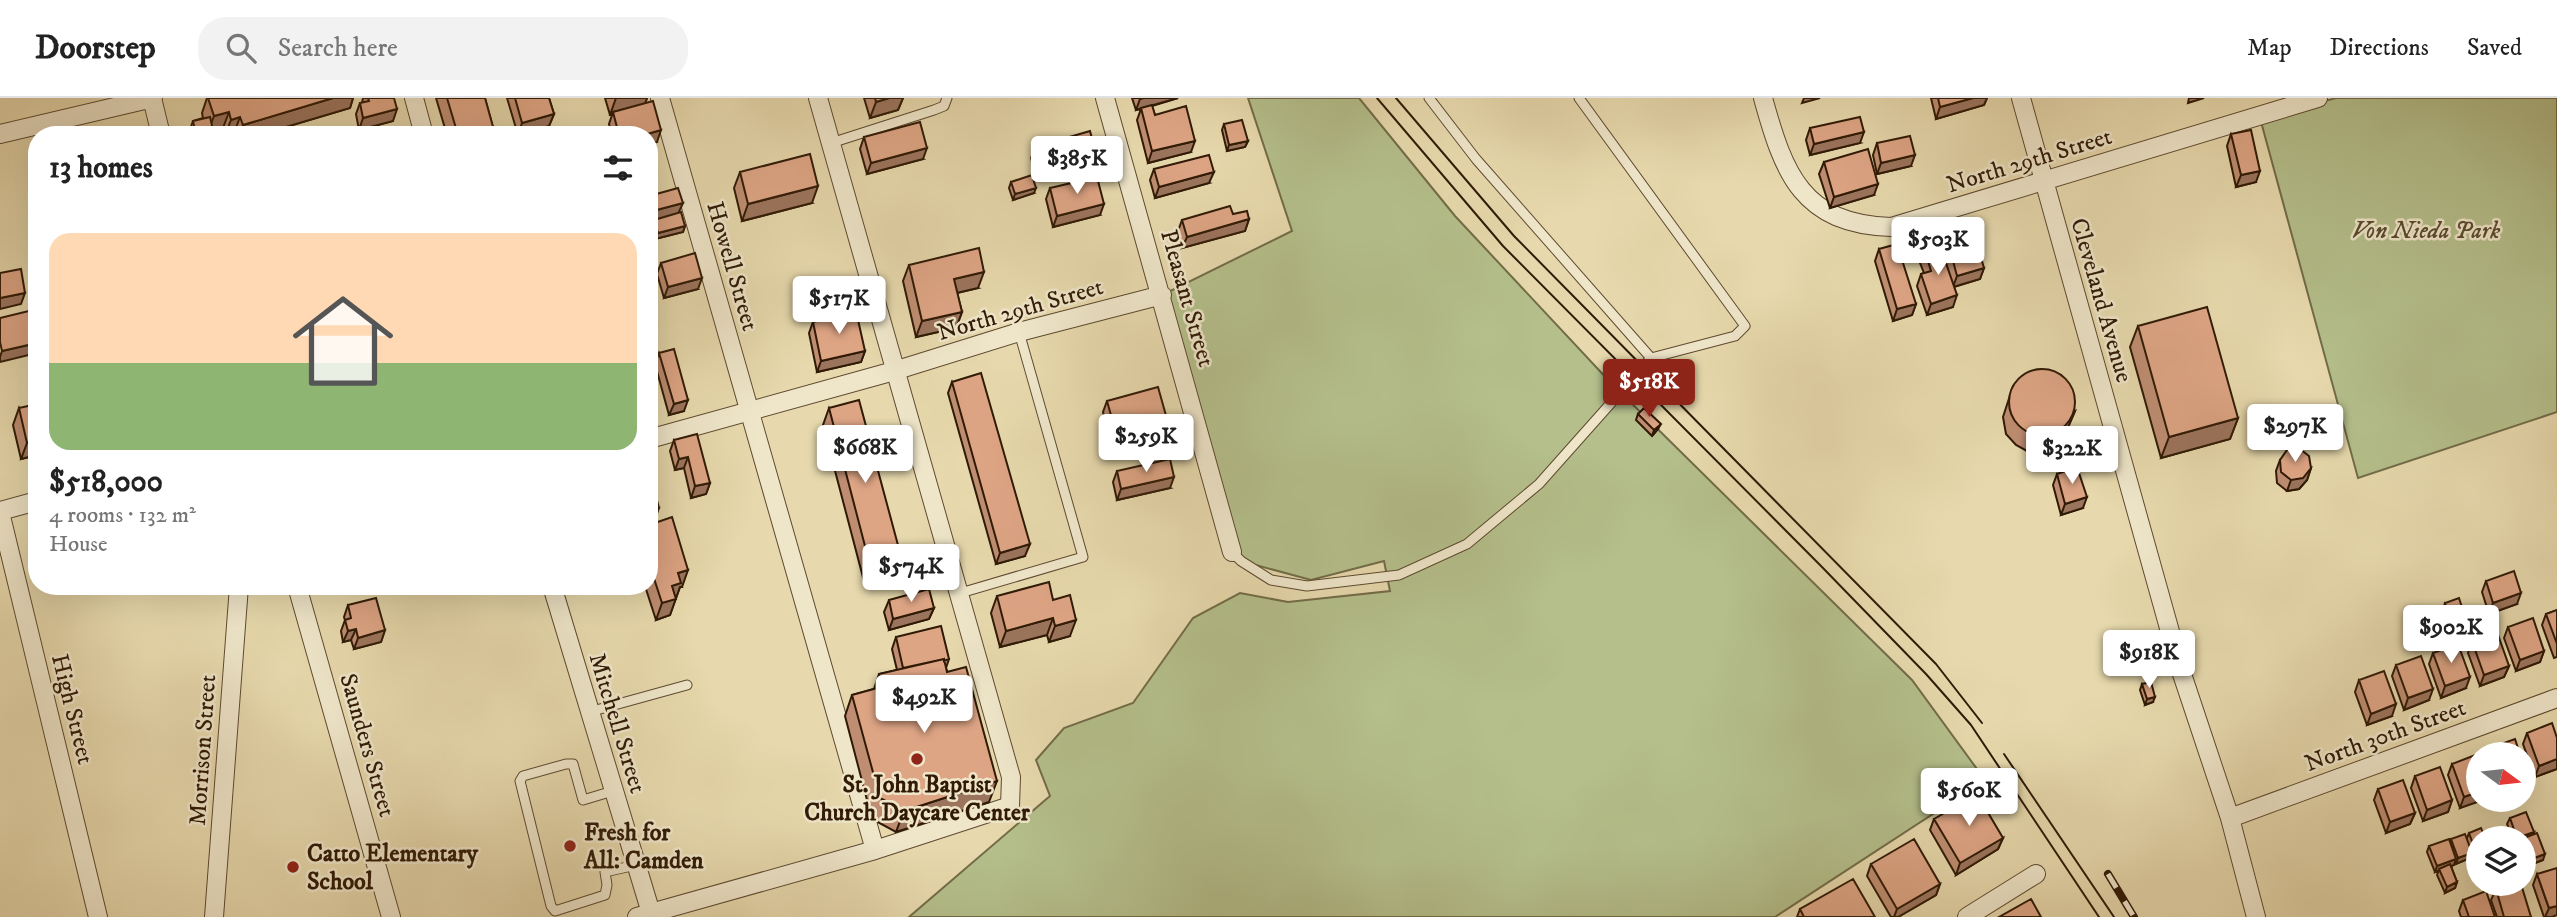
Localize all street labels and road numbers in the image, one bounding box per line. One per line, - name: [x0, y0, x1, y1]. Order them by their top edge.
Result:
- street label: North 29th Street: [1943, 122, 2116, 200]
- street label: Howell Street: [699, 198, 765, 335]
- street label: Cleveland Avenue: [2063, 215, 2139, 386]
- street label: Pleasant Street: [1153, 226, 1221, 371]
- street label: North 29th Street: [934, 272, 1107, 348]
- street label: Mitchell Street: [582, 650, 653, 797]
- street label: High Street: [44, 651, 100, 768]
- street label: Saunders Street: [332, 670, 402, 821]
- street label: Morrison Street: [183, 673, 223, 827]
- street label: North 30th Street: [2301, 693, 2470, 779]

